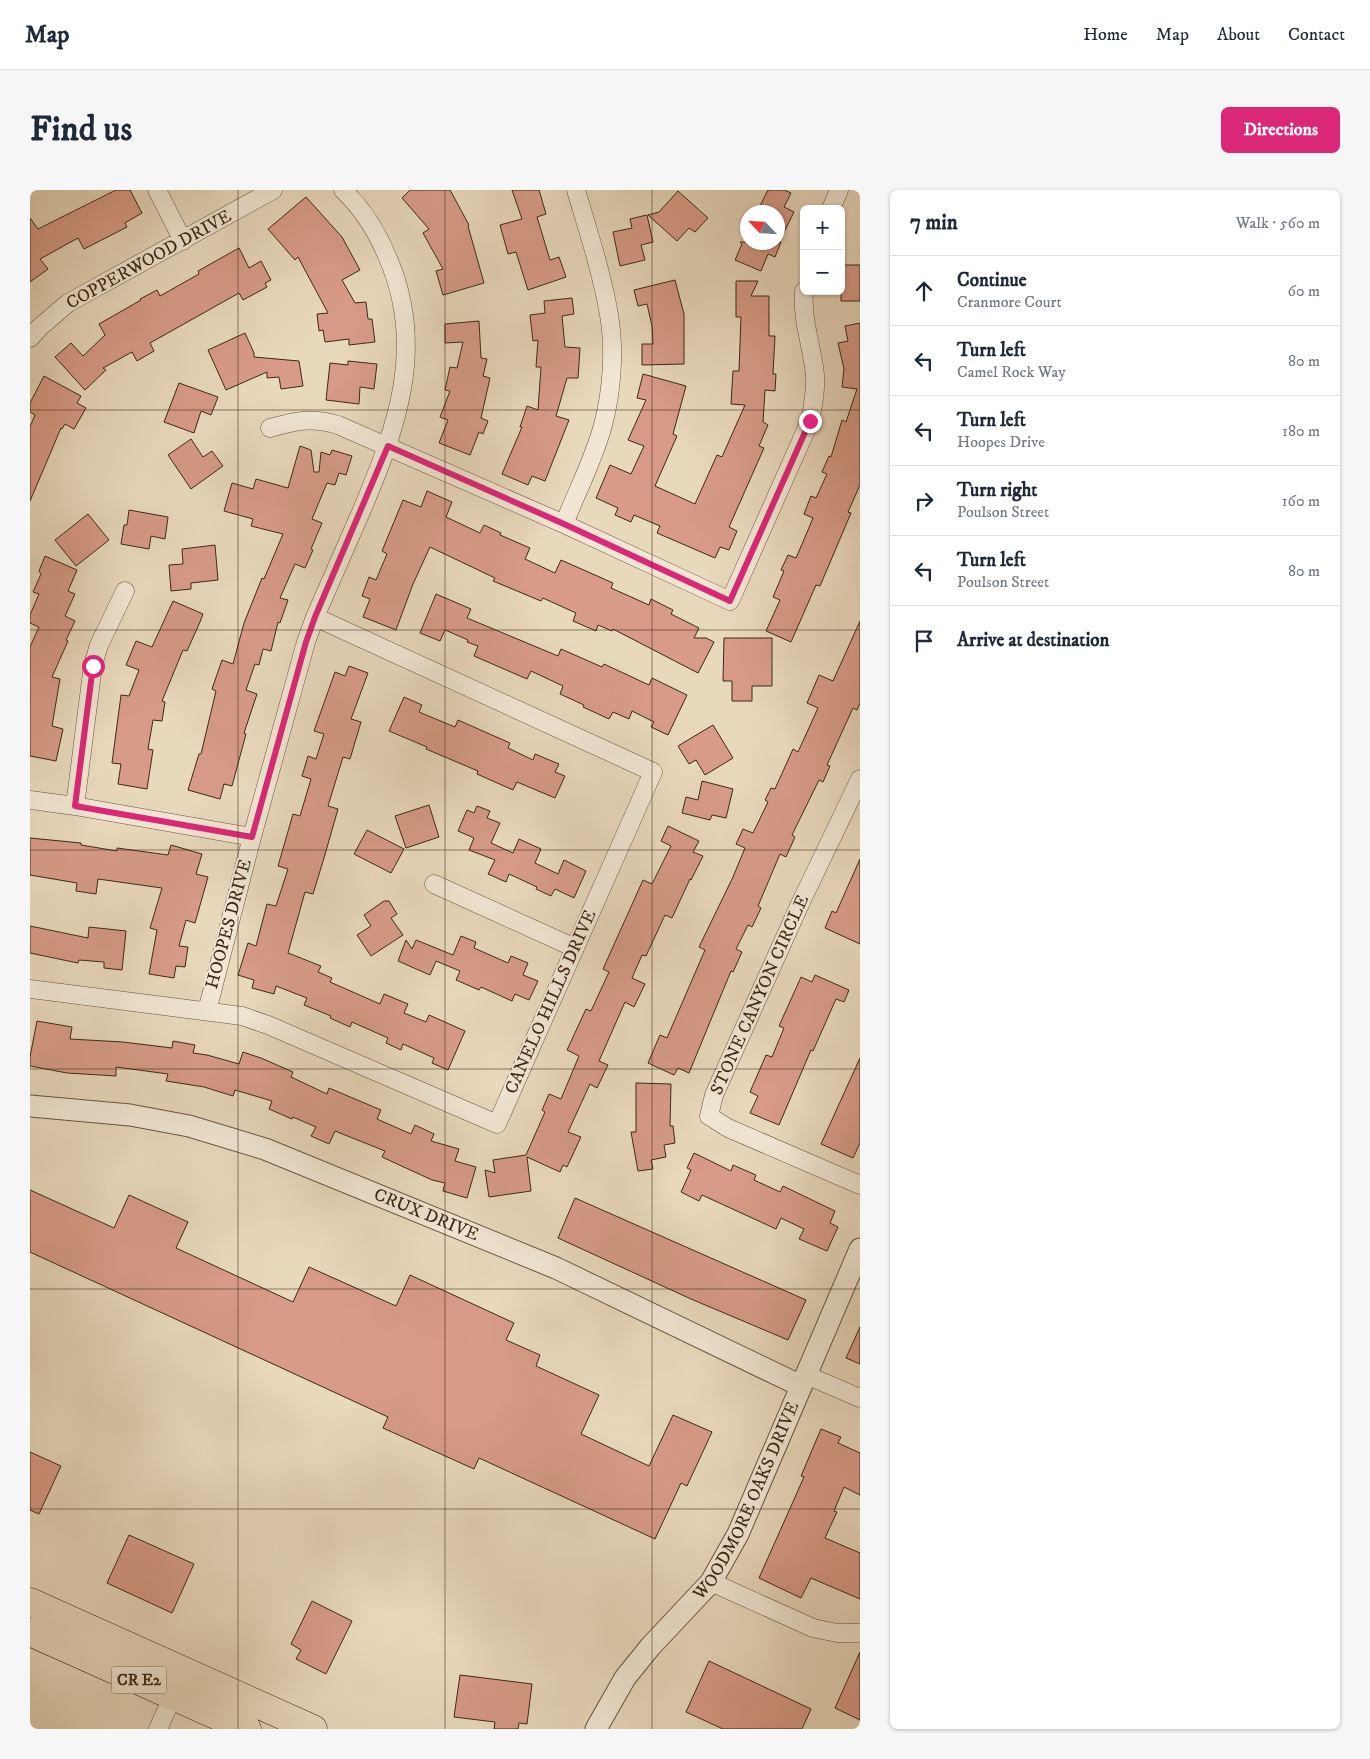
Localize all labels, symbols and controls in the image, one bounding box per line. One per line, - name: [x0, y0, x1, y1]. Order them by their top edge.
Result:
- text: Map: [25, 20, 69, 50]
- text: Home: [1083, 24, 1128, 46]
- text: Map: [1156, 24, 1189, 46]
- text: About: [1217, 24, 1260, 46]
- text: Contact: [1288, 24, 1345, 46]
- button: Directions: [1221, 107, 1340, 153]
- text: Find us: [30, 108, 132, 152]
- street label: COPPERWOOD DRIVE: [63, 205, 236, 315]
- north arrow: [740, 205, 785, 250]
- map controls: [800, 205, 845, 295]
- button: +: [800, 205, 845, 250]
- text: 7 min: [910, 210, 958, 236]
- text: Walk · 560 m: [1236, 213, 1320, 233]
- button: −: [800, 250, 845, 295]
- text: Continue: [957, 269, 1027, 292]
- icon: ahead: [910, 277, 938, 305]
- text: 60 m: [1288, 281, 1320, 301]
- text: Cranmore Court: [957, 292, 1062, 312]
- text: Turn left: [957, 339, 1026, 362]
- icon: left: [910, 347, 938, 375]
- text: 80 m: [1288, 351, 1320, 371]
- text: Camel Rock Way: [957, 362, 1066, 382]
- text: Turn left: [957, 409, 1026, 432]
- route end: [799, 410, 822, 433]
- icon: left: [910, 417, 938, 445]
- text: 180 m: [1282, 421, 1320, 441]
- text: Hoopes Drive: [957, 432, 1045, 452]
- text: Turn right: [957, 479, 1037, 502]
- icon: right: [910, 487, 938, 515]
- text: 160 m: [1282, 491, 1320, 511]
- text: Poulson Street: [957, 502, 1049, 522]
- text: Turn left: [957, 549, 1026, 572]
- icon: left: [910, 557, 938, 585]
- text: 80 m: [1288, 561, 1320, 581]
- text: Poulson Street: [957, 572, 1049, 592]
- icon: arrive: [910, 627, 938, 655]
- text: Arrive at destination: [957, 629, 1109, 652]
- route start: [82, 655, 105, 678]
- street label: HOOPES DRIVE: [201, 856, 257, 991]
- street label: STONE CANYON CIRCLE: [706, 891, 814, 1098]
- street label: CANELO HILLS DRIVE: [500, 906, 602, 1097]
- street label: CRUX DRIVE: [371, 1184, 482, 1246]
- street label: WOODMORE OAKS DRIVE: [688, 1398, 804, 1606]
- road number: CR E2: [112, 1666, 166, 1694]

